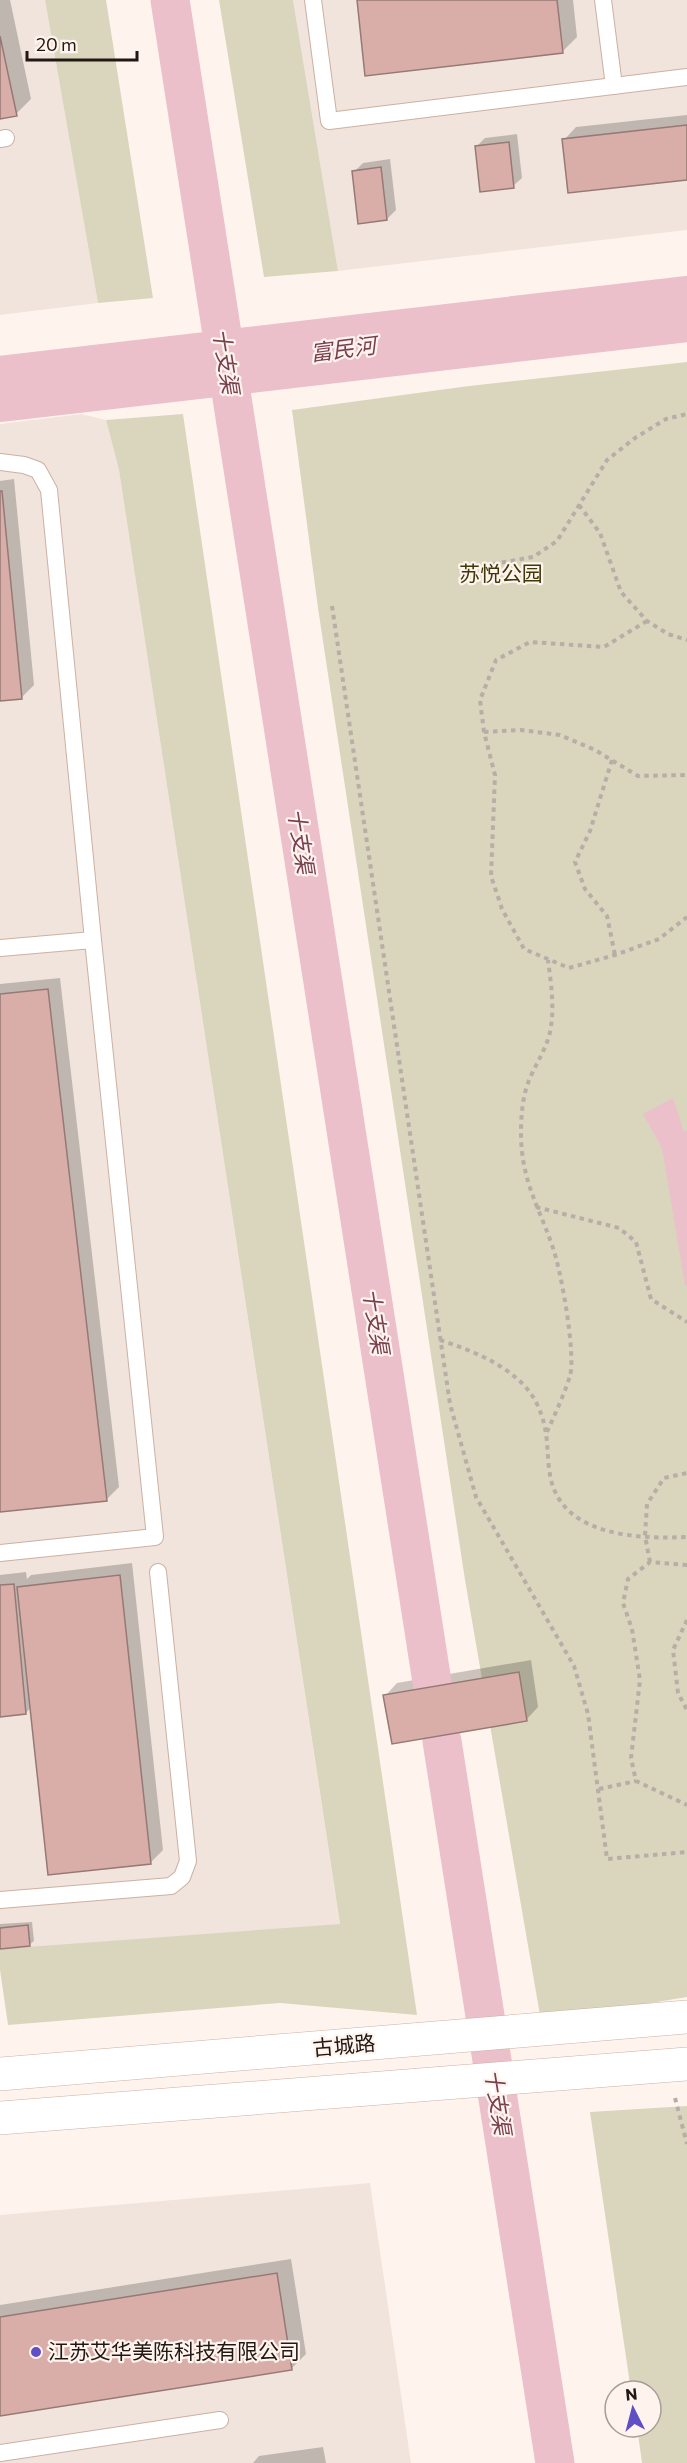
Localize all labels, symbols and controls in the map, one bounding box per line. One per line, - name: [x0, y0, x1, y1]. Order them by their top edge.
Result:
- scale bar: [27, 24, 136, 62]
- text: 20 m: [36, 33, 77, 55]
- water label: 十支渠: [208, 326, 245, 399]
- water label: 富民河: [309, 331, 381, 366]
- park label: 苏悦公园: [459, 560, 543, 585]
- water label: 十支渠: [283, 806, 320, 879]
- water label: 十支渠: [358, 1286, 395, 1359]
- street label: 古城路: [311, 2029, 376, 2060]
- water label: 十支渠: [480, 2067, 517, 2140]
- place label: 江苏艾华美陈科技有限公司: [48, 2338, 300, 2363]
- marker: 江苏艾华美陈科技有限公司: [29, 2345, 43, 2359]
- north arrow: [603, 2379, 663, 2439]
- text: N: [624, 2384, 638, 2404]

